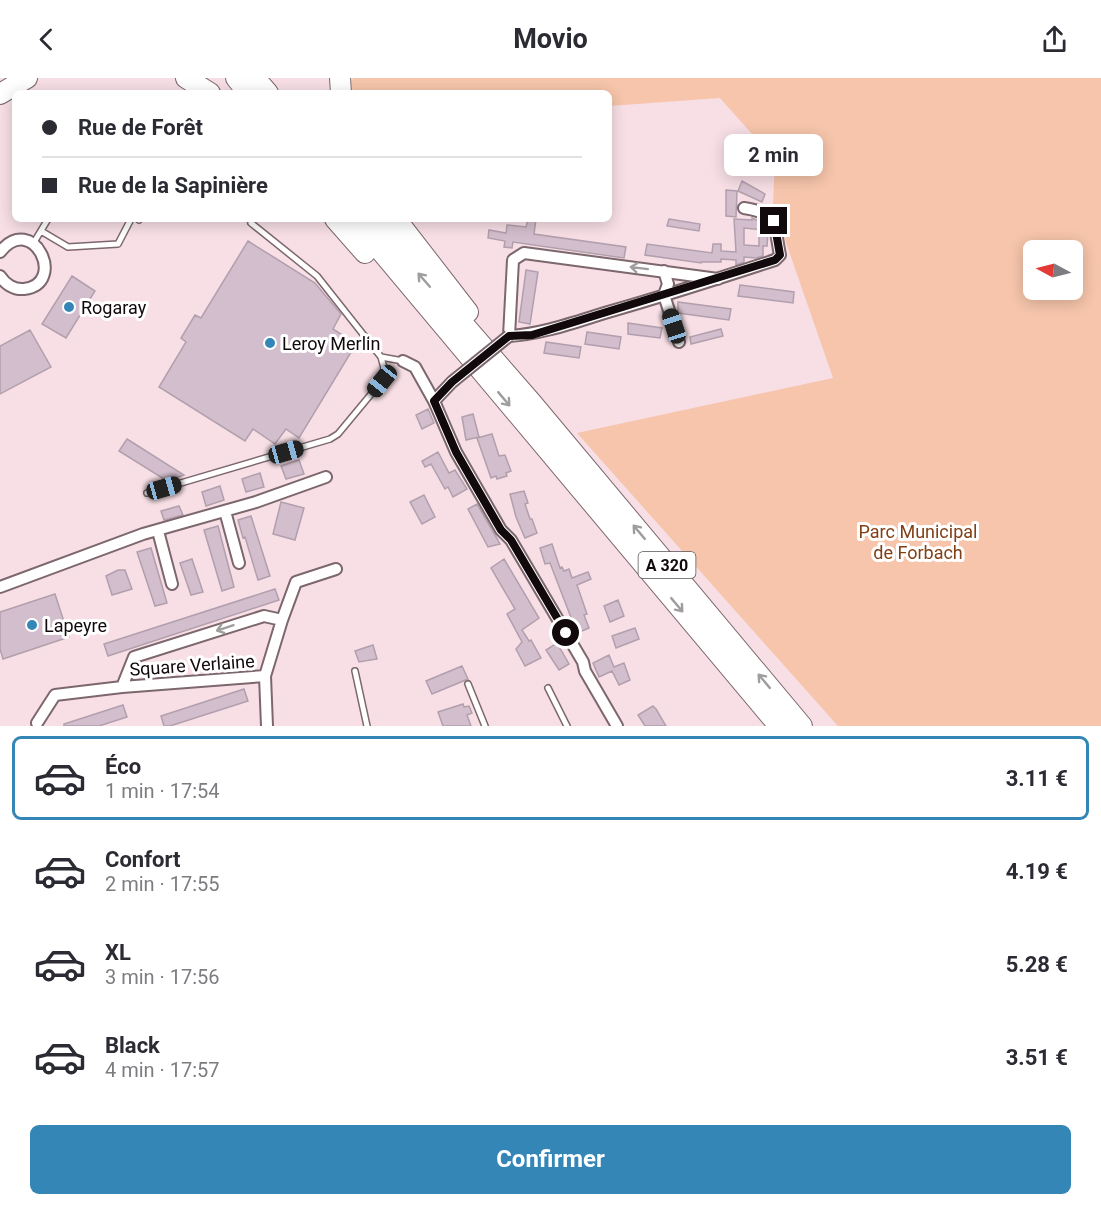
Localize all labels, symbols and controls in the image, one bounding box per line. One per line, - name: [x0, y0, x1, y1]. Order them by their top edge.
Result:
- icon: back: [30, 23, 63, 56]
- text: Movio: [513, 23, 588, 55]
- icon: share: [1038, 23, 1071, 56]
- text: Rue de Forêt: [78, 115, 203, 140]
- callout: 2 min: [724, 134, 824, 176]
- text: 2 min: [748, 143, 799, 167]
- text: Rue de la Sapinière: [78, 173, 268, 198]
- route end: [760, 207, 787, 234]
- north arrow: [1023, 240, 1083, 300]
- map controls: [1023, 240, 1083, 300]
- one-way arrow: [630, 262, 650, 273]
- one-way arrow: [417, 273, 431, 288]
- place label: Rogaray: [81, 297, 147, 318]
- marker: Rogaray: [62, 300, 76, 314]
- car: [660, 306, 688, 346]
- place label: Leroy Merlin: [282, 333, 380, 354]
- marker: Leroy Merlin: [263, 336, 277, 350]
- car: [364, 361, 400, 401]
- one-way arrow: [497, 391, 511, 406]
- car: [266, 438, 306, 466]
- car: [144, 474, 184, 502]
- park label: Parc Municipal de Forbach: [859, 521, 977, 563]
- one-way arrow: [632, 525, 646, 540]
- road number: A 320: [638, 552, 696, 578]
- one-way arrow: [670, 597, 684, 612]
- place label: Lapeyre: [44, 615, 107, 636]
- marker: Lapeyre: [25, 618, 39, 632]
- route start: [552, 619, 579, 646]
- one-way arrow: [216, 624, 235, 635]
- street label: Square Verlaine: [129, 650, 255, 680]
- one-way arrow: [757, 674, 771, 689]
- icon: car: [33, 751, 87, 805]
- text: Éco: [105, 754, 141, 779]
- text: 3.11 €: [1006, 766, 1068, 791]
- text: 1 min · 17:54: [105, 779, 220, 803]
- icon: car: [33, 844, 87, 898]
- text: Confort: [105, 847, 180, 872]
- text: 4.19 €: [1006, 859, 1068, 884]
- text: 2 min · 17:55: [105, 872, 220, 896]
- icon: car: [33, 937, 87, 991]
- text: XL: [105, 940, 131, 965]
- text: 5.28 €: [1006, 952, 1068, 977]
- text: 3 min · 17:56: [105, 965, 220, 989]
- icon: car: [33, 1030, 87, 1084]
- text: Black: [105, 1033, 160, 1058]
- text: 3.51 €: [1006, 1045, 1068, 1070]
- text: 4 min · 17:57: [105, 1058, 220, 1082]
- button: Confirmer: [30, 1125, 1071, 1194]

